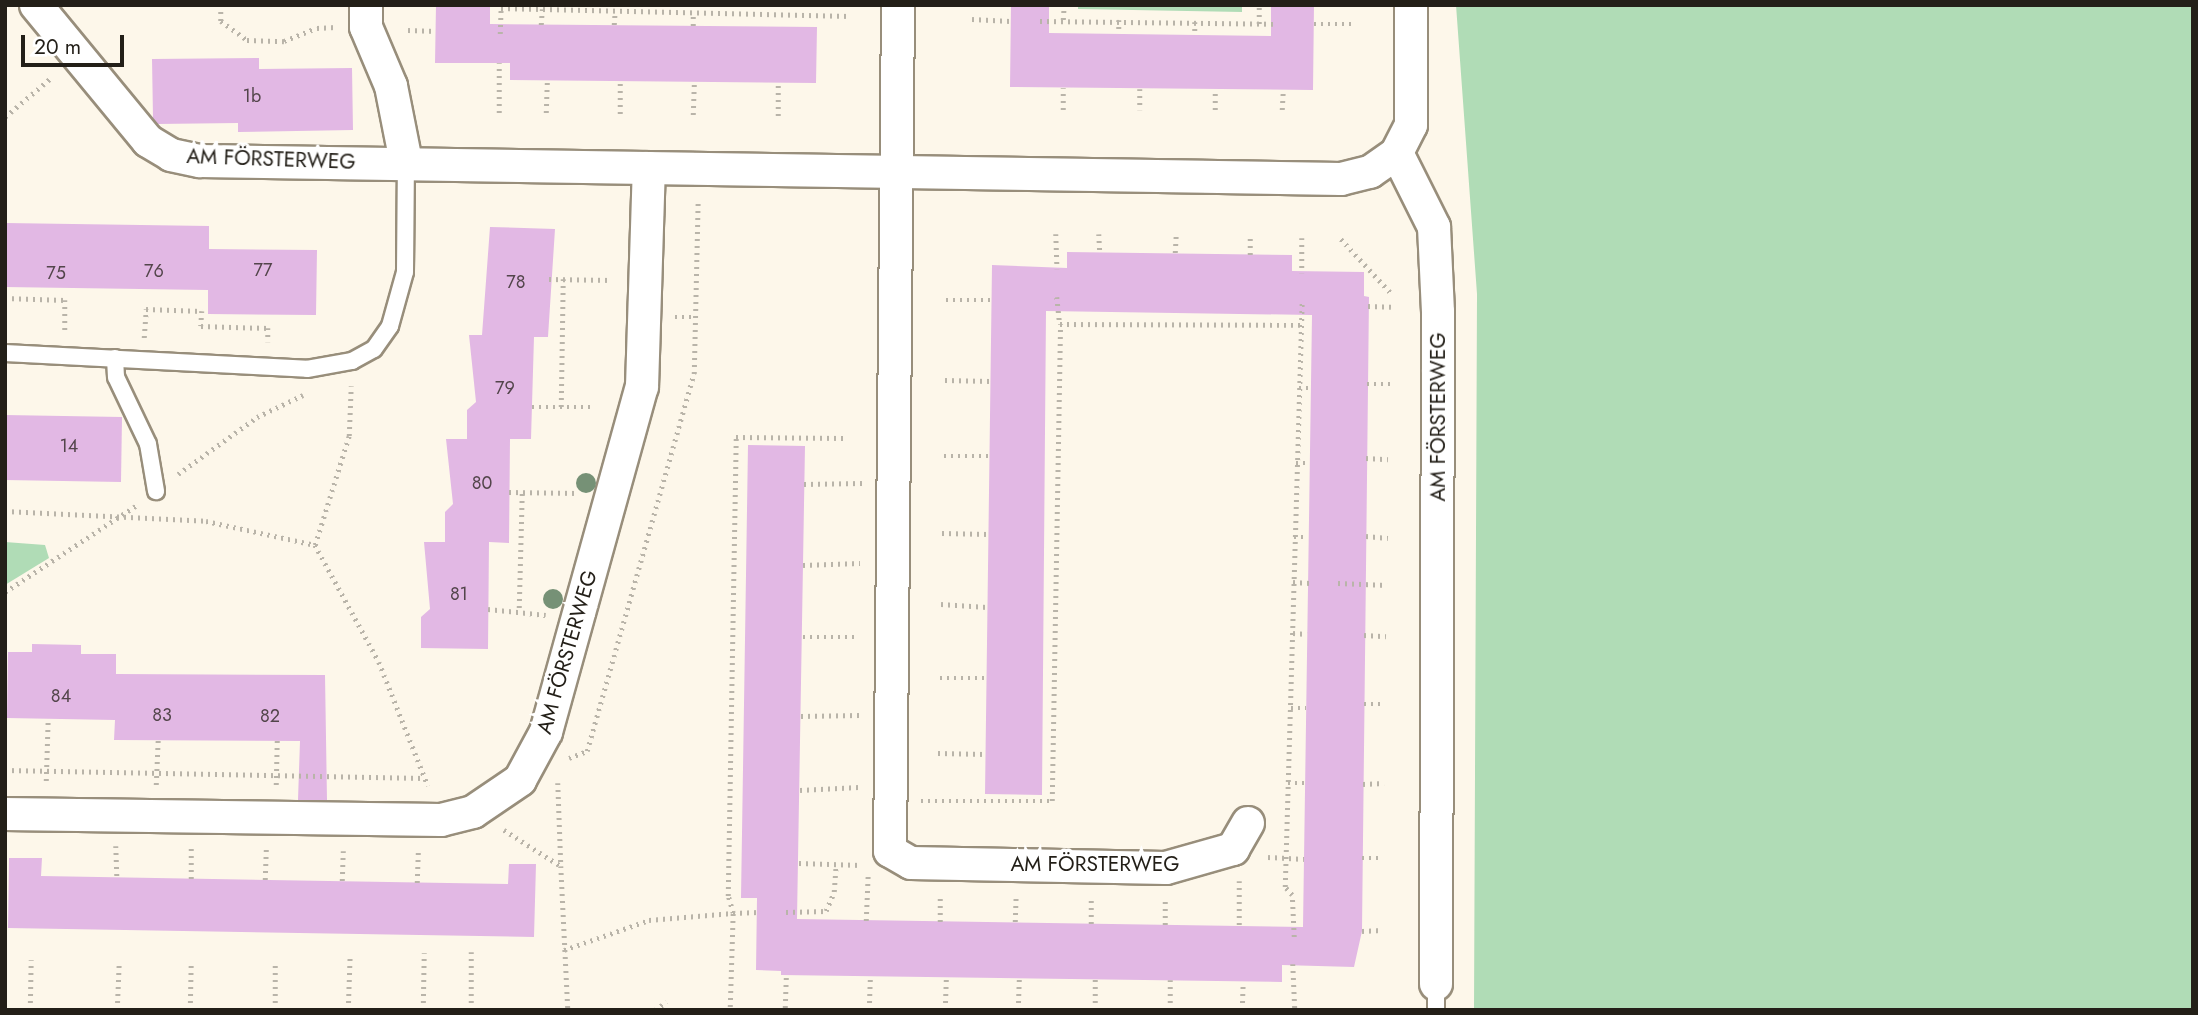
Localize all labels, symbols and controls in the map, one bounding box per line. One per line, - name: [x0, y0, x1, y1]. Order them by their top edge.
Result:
- scale bar: [24, 21, 128, 65]
- text: 20 m: [34, 32, 81, 62]
- house number: 1b: [243, 85, 261, 107]
- street label: AM FÖRSTERWEG: [186, 143, 356, 175]
- house number: 77: [254, 259, 272, 281]
- house number: 76: [144, 260, 164, 282]
- house number: 75: [46, 262, 66, 284]
- house number: 78: [506, 271, 526, 293]
- street label: AM FÖRSTERWEG: [1425, 332, 1451, 502]
- house number: 79: [495, 377, 515, 399]
- house number: 14: [60, 435, 78, 457]
- house number: 80: [472, 472, 492, 494]
- street label: AM FÖRSTERWEG: [532, 567, 602, 737]
- house number: 81: [450, 583, 468, 605]
- house number: 84: [51, 685, 71, 707]
- house number: 83: [152, 704, 172, 726]
- house number: 82: [260, 705, 280, 727]
- street label: AM FÖRSTERWEG: [1010, 851, 1180, 877]

